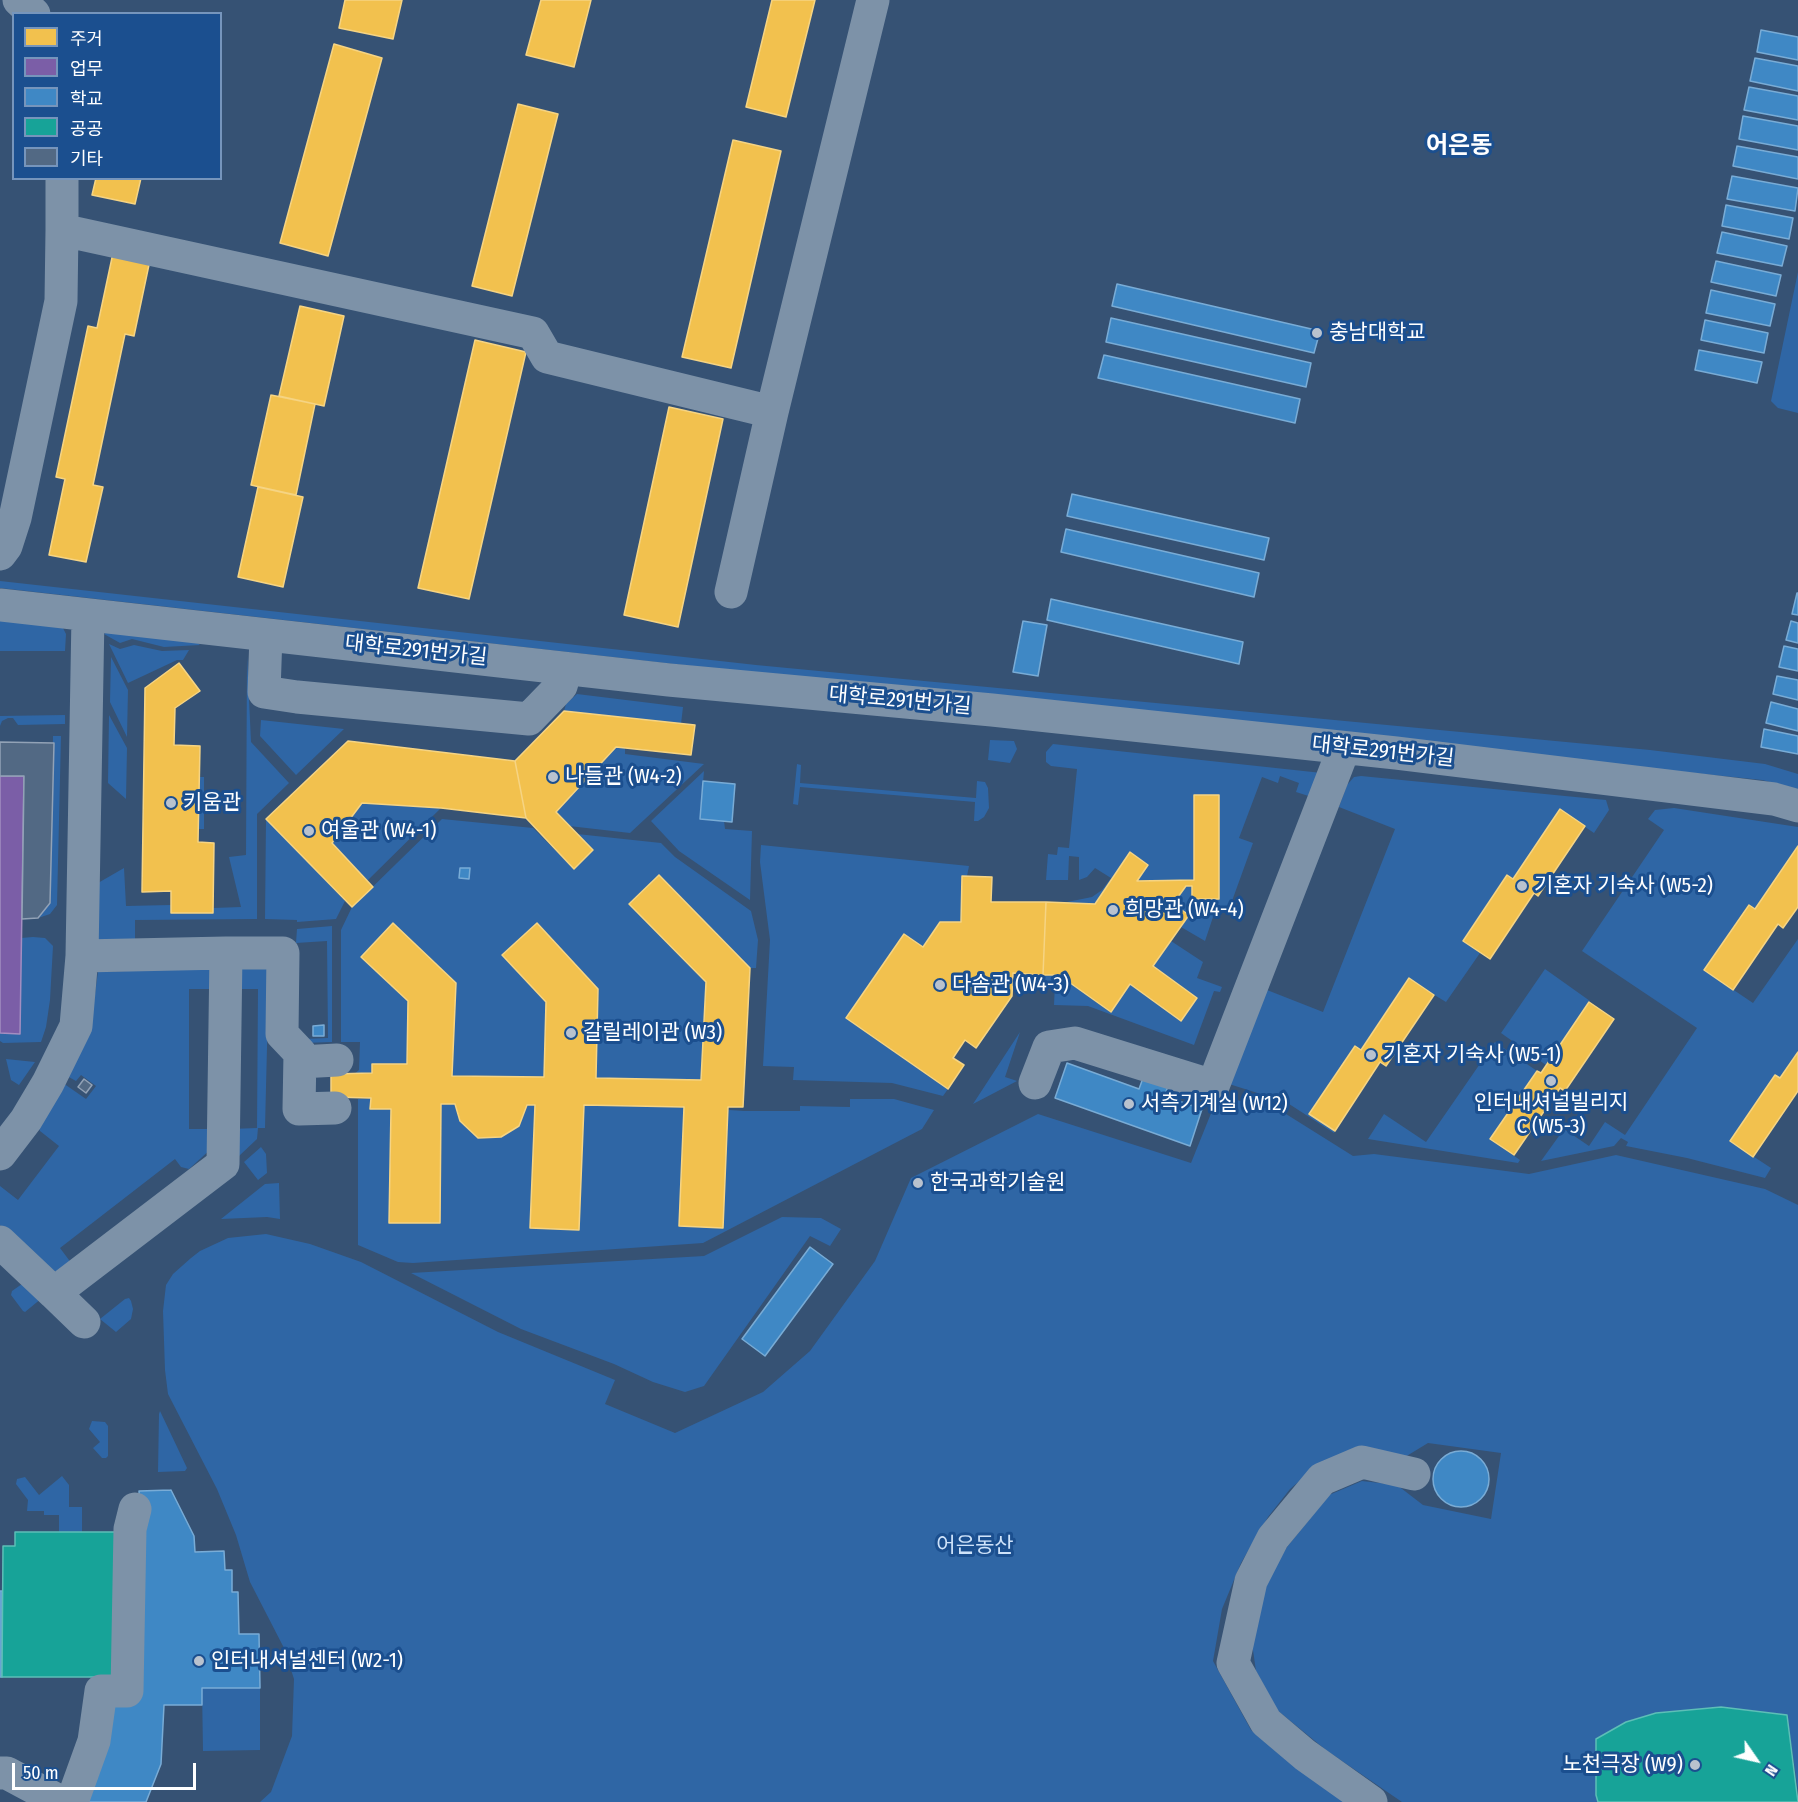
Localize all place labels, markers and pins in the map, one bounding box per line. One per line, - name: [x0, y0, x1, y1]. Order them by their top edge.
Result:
- place label: 충남대학교: [1329, 320, 1426, 346]
- marker: 충남대학교: [1310, 326, 1324, 340]
- place label: 나들관 (W4-2): [565, 764, 682, 790]
- marker: 나들관 (W4-2): [546, 770, 560, 784]
- place label: 키움관: [183, 790, 241, 816]
- marker: 키움관: [164, 796, 178, 810]
- place label: 여울관 (W4-1): [321, 818, 436, 844]
- marker: 여울관 (W4-1): [302, 824, 316, 838]
- place label: 기혼자 기숙사 (W5-2): [1534, 873, 1713, 899]
- marker: 기혼자 기숙사 (W5-2): [1515, 879, 1529, 893]
- place label: 희망관 (W4-4): [1125, 897, 1244, 923]
- marker: 희망관 (W4-4): [1106, 903, 1120, 917]
- place label: 다솜관 (W4-3): [952, 972, 1069, 998]
- marker: 다솜관 (W4-3): [933, 978, 947, 992]
- place label: 갈릴레이관 (W3): [583, 1020, 722, 1046]
- marker: 갈릴레이관 (W3): [564, 1026, 578, 1040]
- place label: 기혼자 기숙사 (W5-1): [1383, 1042, 1561, 1068]
- marker: 기혼자 기숙사 (W5-1): [1364, 1048, 1378, 1062]
- marker: 인터내셔널빌리지 C (W5-3): [1544, 1074, 1558, 1088]
- place label: 인터내셔널빌리지 C (W5-3): [1474, 1090, 1628, 1140]
- place label: 서측기계실 (W12): [1141, 1091, 1288, 1117]
- marker: 서측기계실 (W12): [1122, 1097, 1136, 1111]
- place label: 한국과학기술원: [930, 1170, 1065, 1196]
- marker: 한국과학기술원: [911, 1176, 925, 1190]
- place label: 인터내셔널센터 (W2-1): [211, 1648, 403, 1674]
- marker: 인터내셔널센터 (W2-1): [192, 1654, 206, 1668]
- place label: 노천극장 (W9): [1562, 1752, 1683, 1778]
- marker: 노천극장 (W9): [1688, 1758, 1702, 1772]

